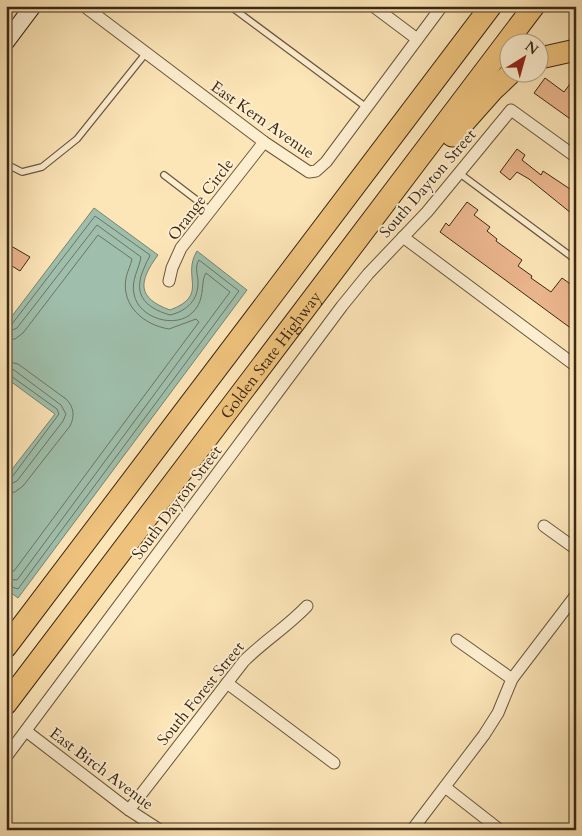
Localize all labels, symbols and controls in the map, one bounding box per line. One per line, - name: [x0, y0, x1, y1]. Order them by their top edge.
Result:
- north arrow: [500, 32, 550, 82]
- text: N: [521, 37, 542, 59]
- street label: East Kern Avenue: [206, 76, 319, 164]
- street label: South Dayton Street: [374, 125, 481, 243]
- street label: Orange Circle: [163, 154, 239, 245]
- street label: Golden State Highway: [215, 286, 327, 424]
- street label: South Dayton Street: [127, 441, 227, 564]
- street label: South Forest Street: [152, 637, 249, 750]
- street label: East Birch Avenue: [45, 722, 158, 815]

